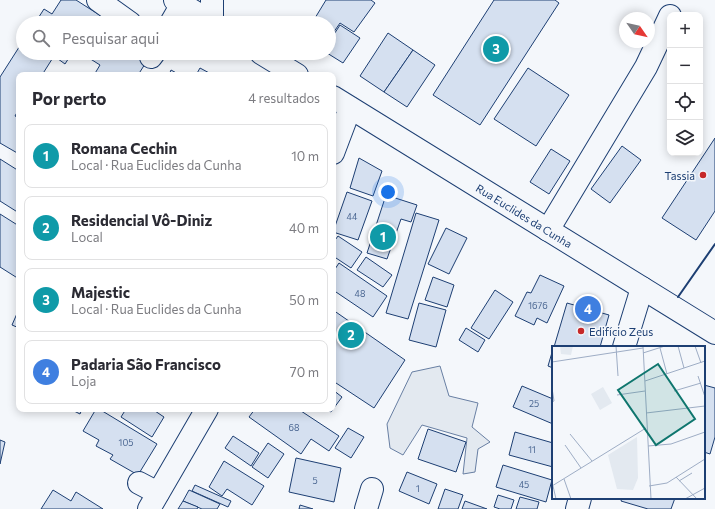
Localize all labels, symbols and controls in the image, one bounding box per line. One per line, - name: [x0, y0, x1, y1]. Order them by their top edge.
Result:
- north arrow: [619, 12, 655, 48]
- map controls: [667, 12, 703, 156]
- button: +: [667, 12, 703, 48]
- search box: [16, 16, 336, 60]
- icon: search: [30, 27, 52, 49]
- text: Pesquisar aqui: [62, 29, 159, 47]
- pin: 3: [483, 34, 509, 64]
- button: −: [667, 48, 703, 84]
- button: locate: [667, 84, 703, 120]
- text: Por perto: [32, 88, 107, 109]
- text: 4 resultados: [248, 90, 320, 106]
- button: layers: [667, 120, 703, 156]
- text: Romana Cechin: [71, 139, 177, 157]
- text: 1: [43, 148, 49, 164]
- text: 10 m: [291, 148, 319, 164]
- text: Local · Rua Euclides da Cunha: [71, 157, 241, 173]
- place label: Tassia: [665, 169, 695, 182]
- marker: Tassia: [698, 170, 708, 180]
- street label: Rua Euclides da Cunha: [474, 181, 575, 250]
- your location: [378, 182, 398, 202]
- text: Residencial Vô-Diniz: [71, 211, 212, 229]
- house number: 44: [347, 211, 358, 222]
- text: 2: [42, 220, 50, 236]
- text: 40 m: [289, 220, 319, 236]
- pin: 1: [370, 222, 396, 252]
- text: Local: [71, 229, 103, 245]
- text: Majestic: [71, 283, 130, 301]
- house number: 48: [355, 288, 365, 299]
- text: 3: [42, 292, 50, 308]
- text: 50 m: [289, 292, 319, 308]
- pin: 4: [575, 294, 601, 324]
- house number: 1676: [528, 300, 548, 311]
- text: Local · Rua Euclides da Cunha: [71, 301, 241, 317]
- pin: 2: [338, 320, 364, 350]
- place label: Edifício Zeus: [589, 325, 653, 338]
- marker: Edifício Zeus: [576, 326, 586, 336]
- inset map: [552, 346, 705, 499]
- text: Padaria São Francisco: [71, 355, 221, 373]
- text: 4: [42, 364, 50, 380]
- text: 70 m: [290, 364, 319, 380]
- text: Loja: [71, 373, 96, 389]
- house number: 25: [529, 398, 539, 409]
- house number: 68: [289, 422, 299, 433]
- house number: 105: [119, 437, 133, 448]
- house number: 11: [528, 444, 536, 455]
- house number: 5: [312, 475, 318, 486]
- house number: 45: [519, 479, 529, 490]
- house number: 1: [416, 483, 420, 494]

